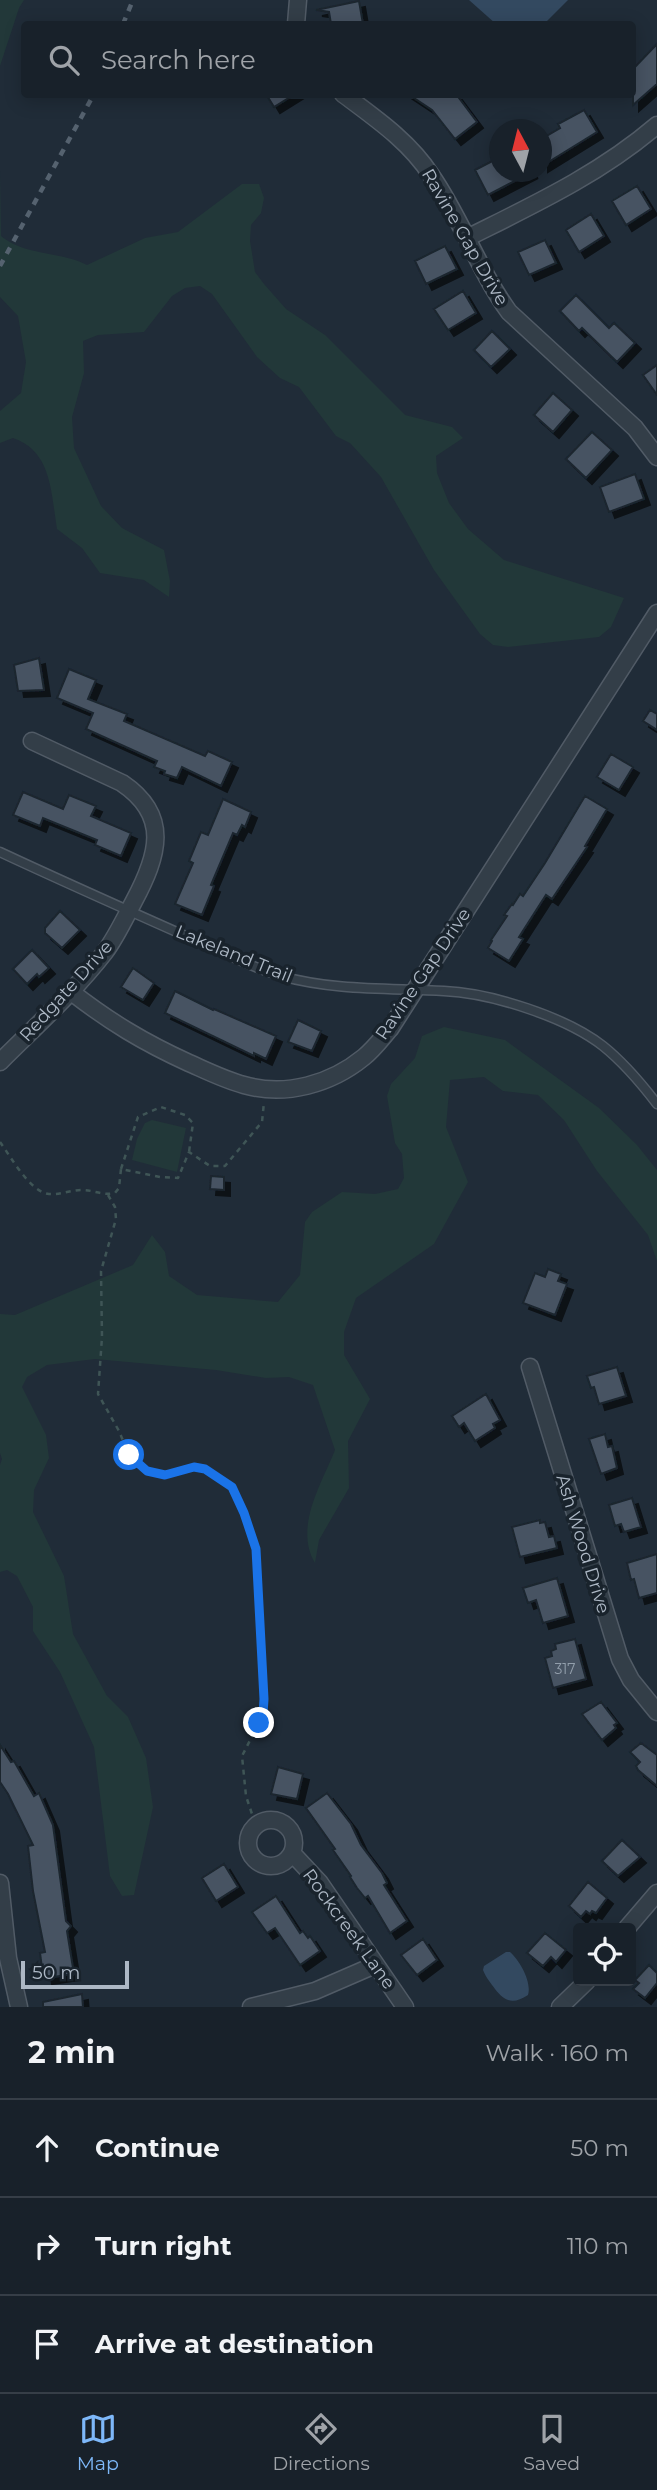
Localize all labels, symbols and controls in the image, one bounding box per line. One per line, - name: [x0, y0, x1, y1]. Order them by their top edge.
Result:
- search box: [21, 21, 636, 98]
- icon: search: [45, 41, 83, 79]
- text: Search here: [101, 44, 256, 76]
- north arrow: [489, 119, 552, 182]
- street label: Ravine Gap Drive: [417, 165, 513, 309]
- street label: Ravine Gap Drive: [371, 904, 475, 1044]
- street label: Lakeland Trail: [172, 921, 296, 987]
- street label: Redgate Drive: [15, 936, 117, 1046]
- route start: [113, 1439, 144, 1470]
- street label: Ash Wood Drive: [551, 1472, 615, 1616]
- house number: 317: [554, 1660, 576, 1678]
- route end: [243, 1707, 274, 1738]
- street label: Rockcreek Lane: [298, 1865, 400, 1994]
- map controls: [573, 1923, 636, 1986]
- button: locate: [573, 1923, 636, 1986]
- scale bar: [21, 1958, 130, 1990]
- text: 50 m: [32, 1961, 80, 1984]
- text: 2 min: [28, 2034, 115, 2071]
- text: Walk · 160 m: [485, 2039, 629, 2067]
- icon: ahead: [28, 2129, 66, 2167]
- text: Continue: [95, 2132, 220, 2164]
- text: 50 m: [570, 2134, 629, 2162]
- icon: right: [28, 2227, 66, 2265]
- text: Turn right: [95, 2230, 231, 2262]
- text: 110 m: [567, 2232, 629, 2260]
- icon: arrive: [28, 2325, 66, 2363]
- text: Arrive at destination: [95, 2328, 374, 2360]
- tab: Map: [77, 2410, 119, 2475]
- tab: Directions: [272, 2410, 370, 2475]
- tab: Saved: [523, 2410, 580, 2475]

